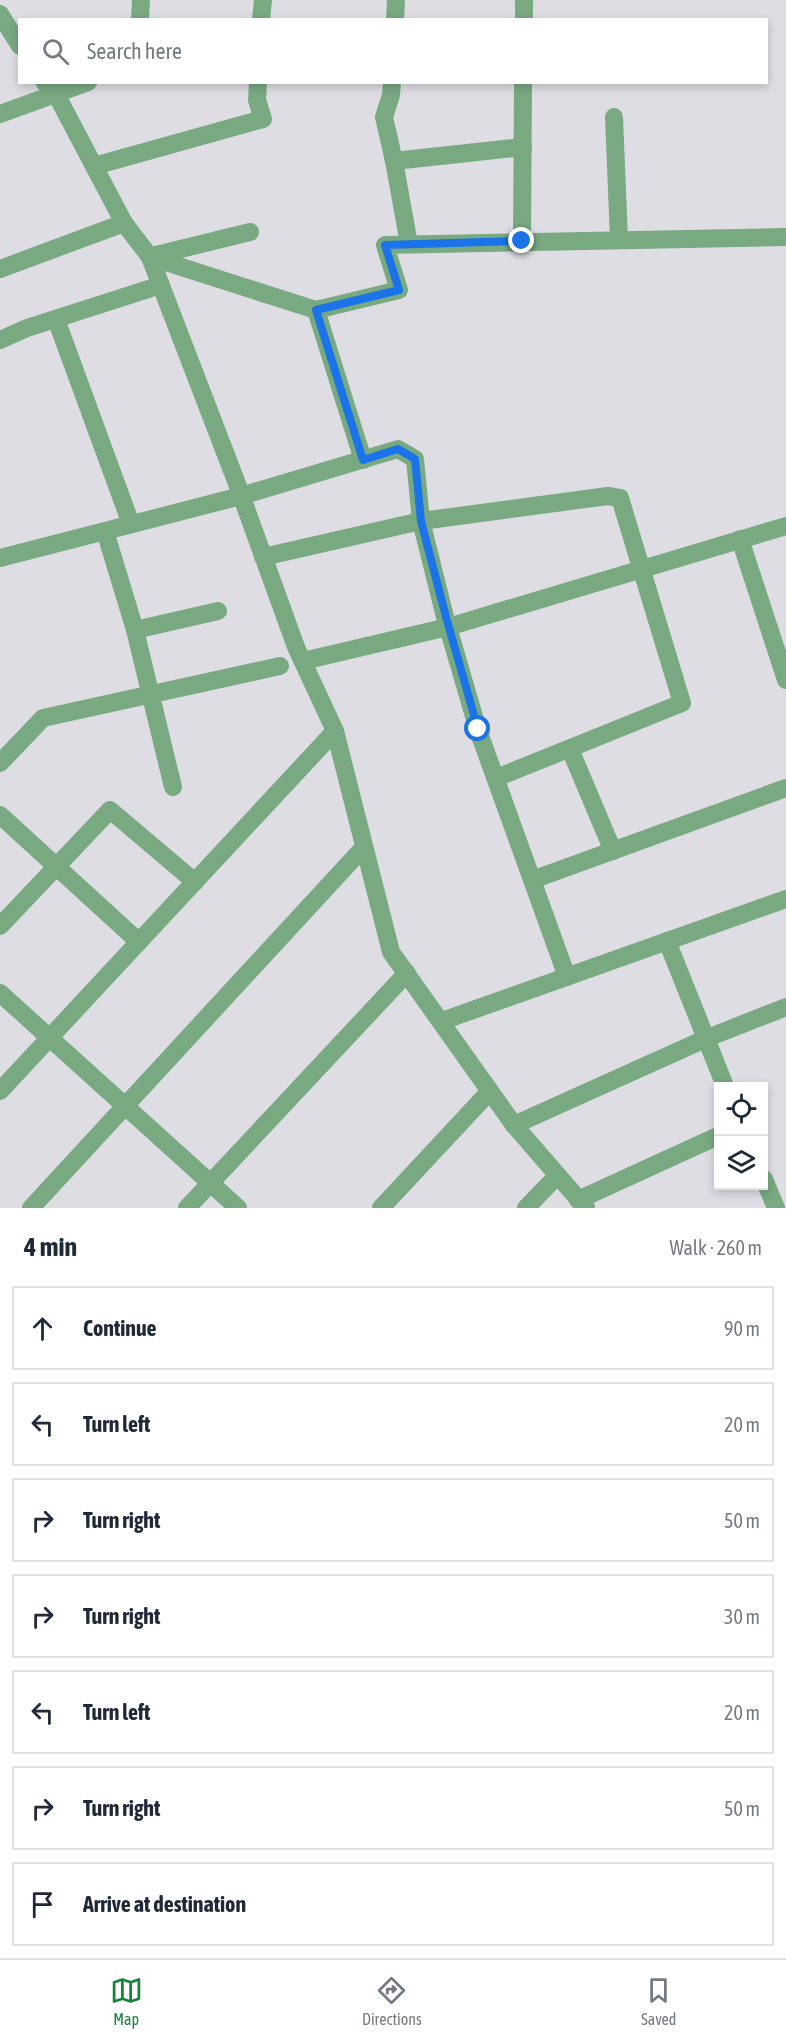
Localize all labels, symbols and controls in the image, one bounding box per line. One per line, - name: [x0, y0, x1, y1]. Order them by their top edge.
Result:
- search box: [18, 18, 768, 84]
- icon: search: [39, 35, 72, 68]
- text: Search here: [87, 38, 182, 64]
- route end: [508, 227, 534, 253]
- route start: [464, 715, 490, 741]
- map controls: [714, 1082, 768, 1190]
- button: locate: [714, 1082, 768, 1136]
- button: layers: [714, 1136, 768, 1190]
- text: 4 min: [24, 1232, 77, 1262]
- text: Walk · 260 m: [670, 1236, 762, 1259]
- icon: ahead: [26, 1312, 59, 1345]
- text: Continue: [83, 1315, 157, 1341]
- text: 90 m: [724, 1317, 760, 1340]
- icon: left: [26, 1408, 59, 1441]
- text: Turn left: [83, 1411, 150, 1437]
- text: 20 m: [724, 1413, 760, 1436]
- icon: right: [26, 1504, 59, 1537]
- text: Turn right: [83, 1507, 160, 1533]
- text: 50 m: [724, 1509, 760, 1532]
- icon: right: [26, 1600, 59, 1633]
- text: Turn right: [83, 1603, 160, 1629]
- text: 30 m: [724, 1605, 760, 1628]
- icon: left: [26, 1696, 59, 1729]
- text: Turn left: [83, 1699, 150, 1725]
- text: 20 m: [724, 1701, 760, 1724]
- icon: right: [26, 1792, 59, 1825]
- text: Turn right: [83, 1795, 160, 1821]
- text: 50 m: [724, 1797, 760, 1820]
- icon: arrive: [26, 1888, 59, 1921]
- text: Arrive at destination: [83, 1891, 246, 1917]
- tab: Map: [110, 1974, 143, 2028]
- tab: Directions: [362, 1974, 422, 2028]
- tab: Saved: [641, 1974, 676, 2028]

